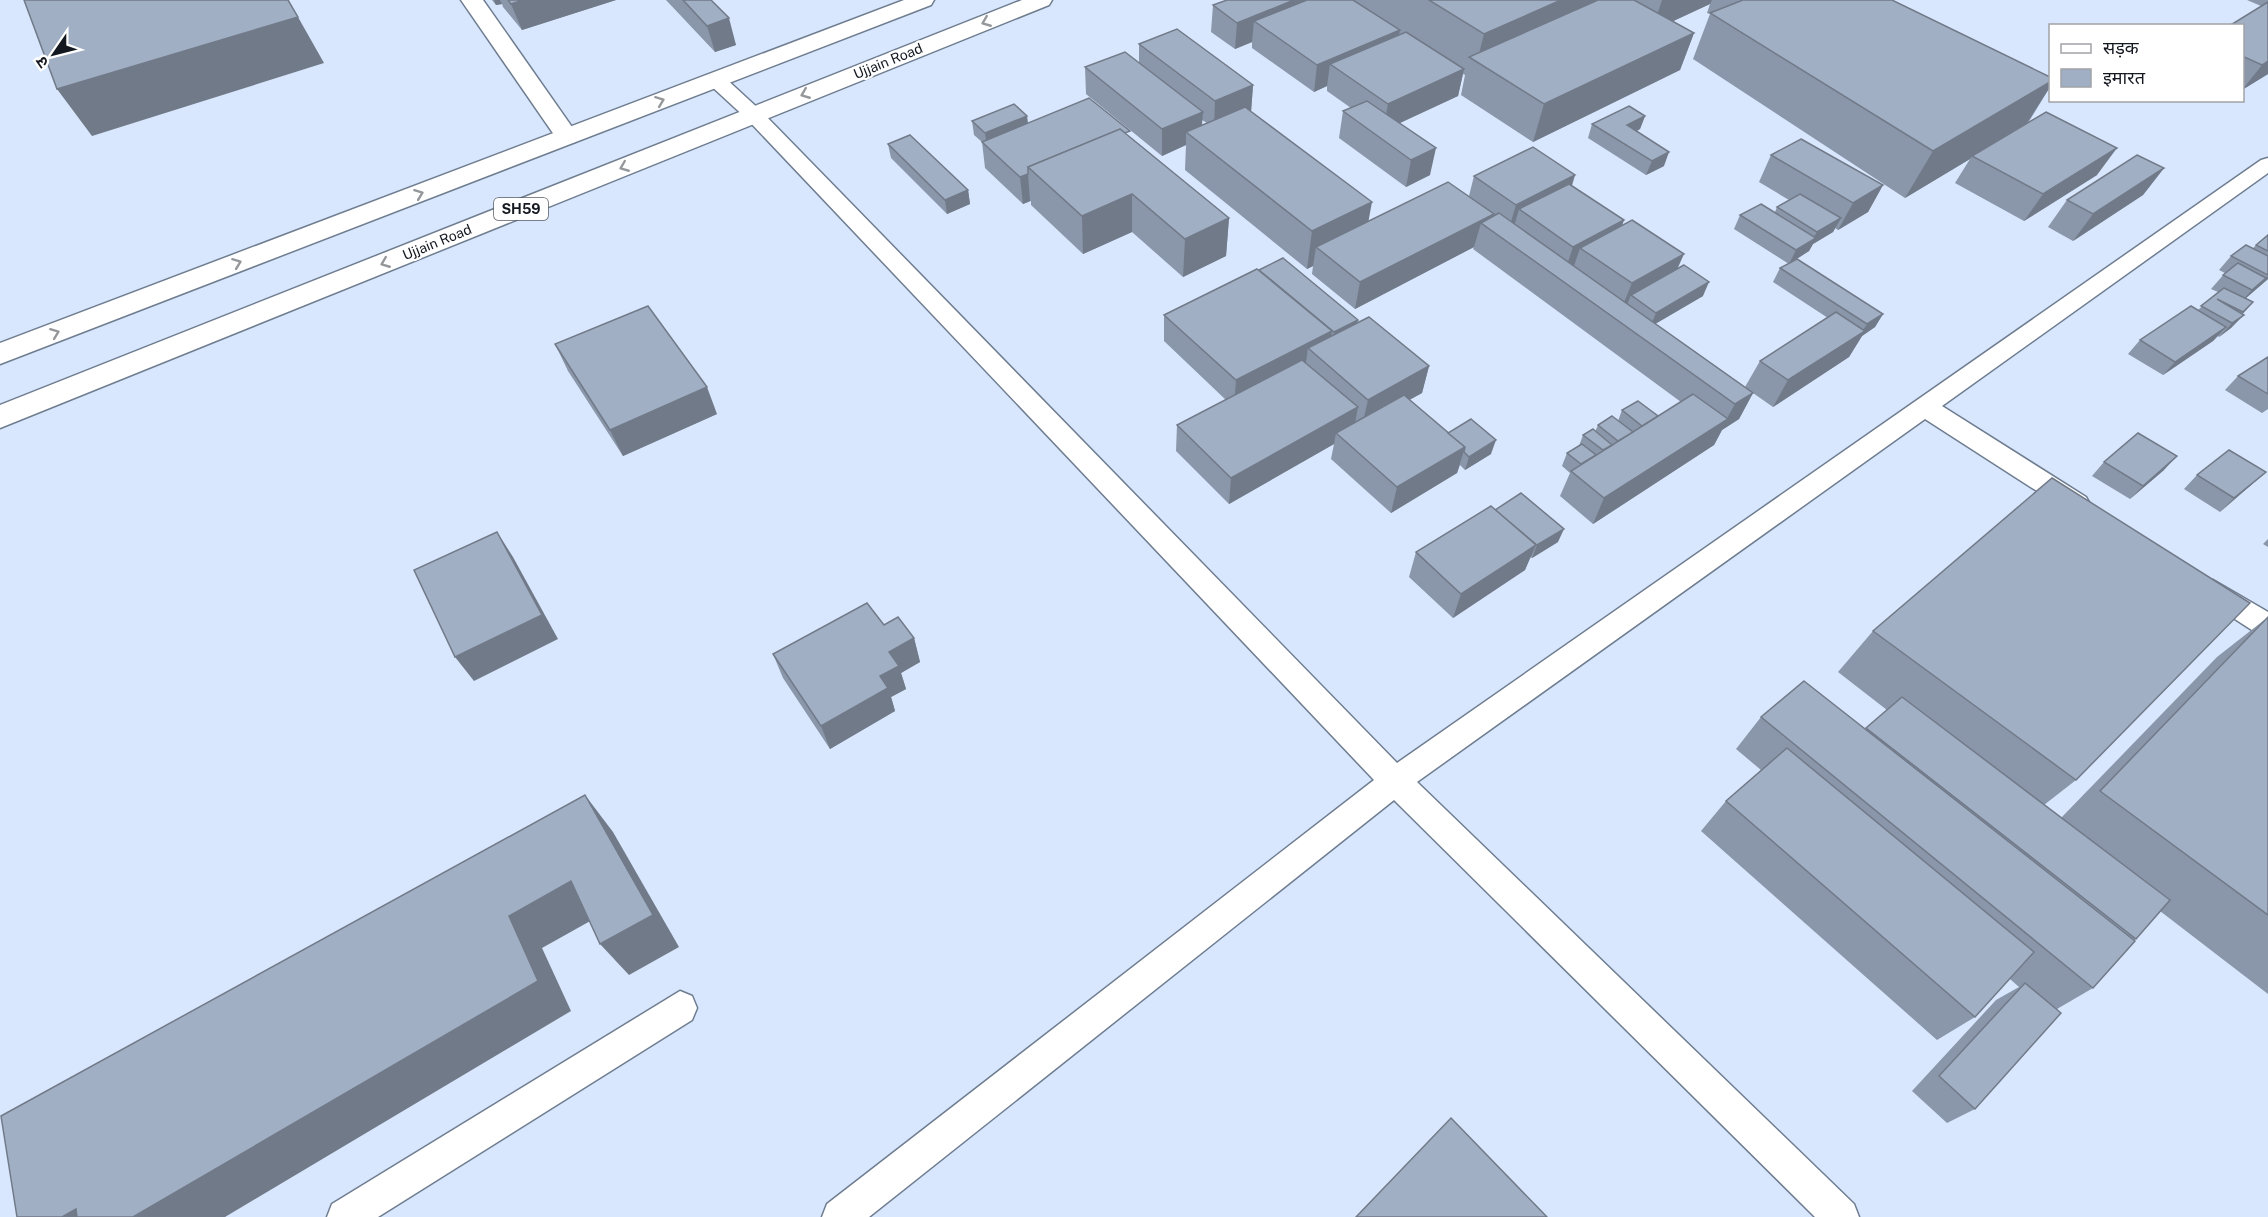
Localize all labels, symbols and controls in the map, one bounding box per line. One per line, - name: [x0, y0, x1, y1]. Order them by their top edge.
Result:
- one-way arrow: [982, 15, 993, 27]
- north arrow: [24, 24, 84, 84]
- legend: [2049, 24, 2244, 102]
- text: सड़क: [2103, 37, 2140, 58]
- street label: Ujjain Road: [851, 40, 925, 82]
- text: उ: [31, 53, 53, 72]
- text: इमारत: [2103, 67, 2146, 88]
- one-way arrow: [801, 87, 812, 99]
- one-way arrow: [654, 96, 665, 109]
- one-way arrow: [620, 160, 631, 172]
- one-way arrow: [413, 188, 424, 201]
- road number: SH59: [494, 198, 548, 220]
- street label: Ujjain Road: [400, 221, 474, 263]
- one-way arrow: [380, 256, 391, 268]
- one-way arrow: [231, 258, 242, 270]
- one-way arrow: [48, 328, 59, 340]

